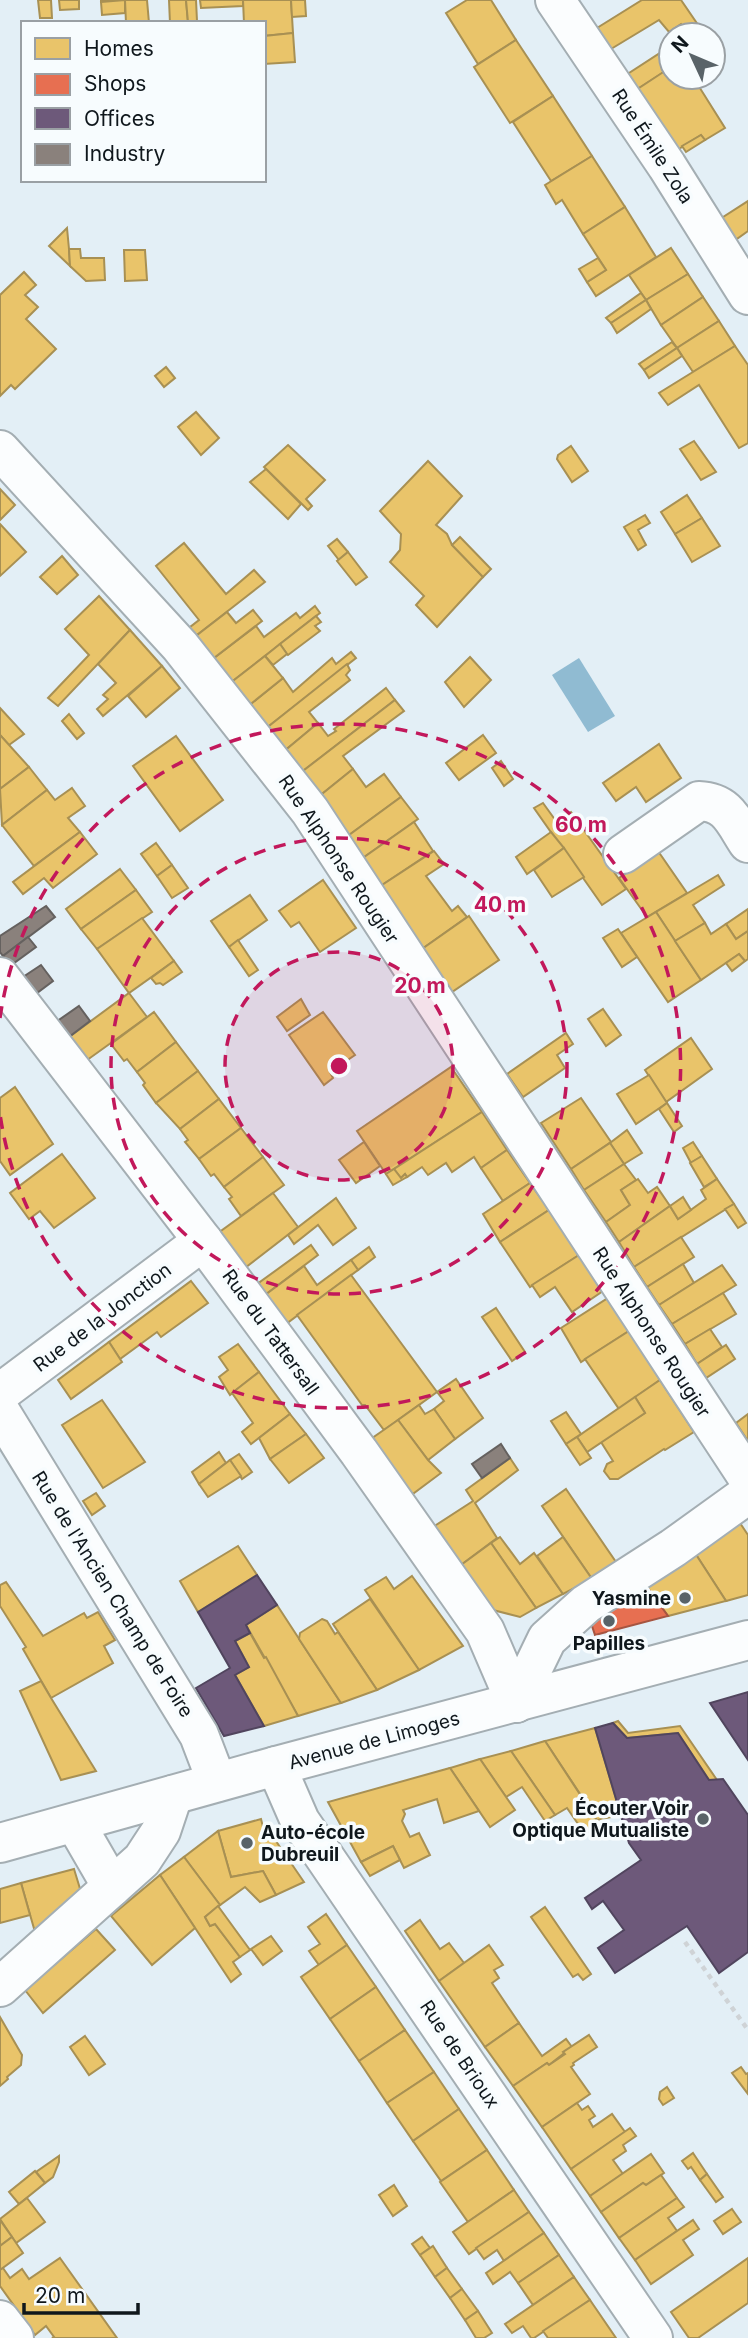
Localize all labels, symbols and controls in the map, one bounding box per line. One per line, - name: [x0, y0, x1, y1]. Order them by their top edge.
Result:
- legend: [21, 21, 266, 182]
- north arrow: [657, 21, 727, 91]
- text: N: [667, 31, 693, 58]
- text: Homes: [84, 36, 154, 61]
- text: Shops: [84, 71, 146, 96]
- street label: Rue Émile Zola: [607, 84, 699, 208]
- text: Offices: [84, 106, 155, 131]
- text: Industry: [84, 141, 166, 166]
- street label: Rue Alphonse Rougier: [274, 771, 404, 948]
- text: 60 m: [555, 812, 607, 837]
- text: 40 m: [474, 892, 526, 917]
- text: 20 m: [394, 973, 446, 998]
- centre of rings: [327, 1054, 351, 1078]
- street label: Rue Alphonse Rougier: [588, 1243, 715, 1422]
- street label: Rue de la Jonction: [29, 1258, 176, 1377]
- street label: Rue du Tattersall: [217, 1265, 324, 1400]
- street label: Rue de l'Ancien Champ de Foire: [27, 1467, 198, 1722]
- place label: Yasmine: [592, 1587, 671, 1610]
- marker: Yasmine: [677, 1590, 693, 1606]
- marker: Papilles: [601, 1613, 617, 1629]
- place label: Papilles: [573, 1632, 645, 1655]
- street label: Avenue de Limoges: [286, 1707, 462, 1774]
- place label: Écouter Voir Optique Mutualiste: [512, 1797, 689, 1842]
- marker: Écouter Voir Optique Mutualiste: [695, 1811, 711, 1827]
- place label: Auto-école Dubreuil: [261, 1821, 365, 1866]
- marker: Auto-école Dubreuil: [239, 1835, 255, 1851]
- street label: Rue de Brioux: [415, 1996, 504, 2113]
- scale bar: [24, 2272, 138, 2316]
- text: 20 m: [35, 2283, 85, 2308]

